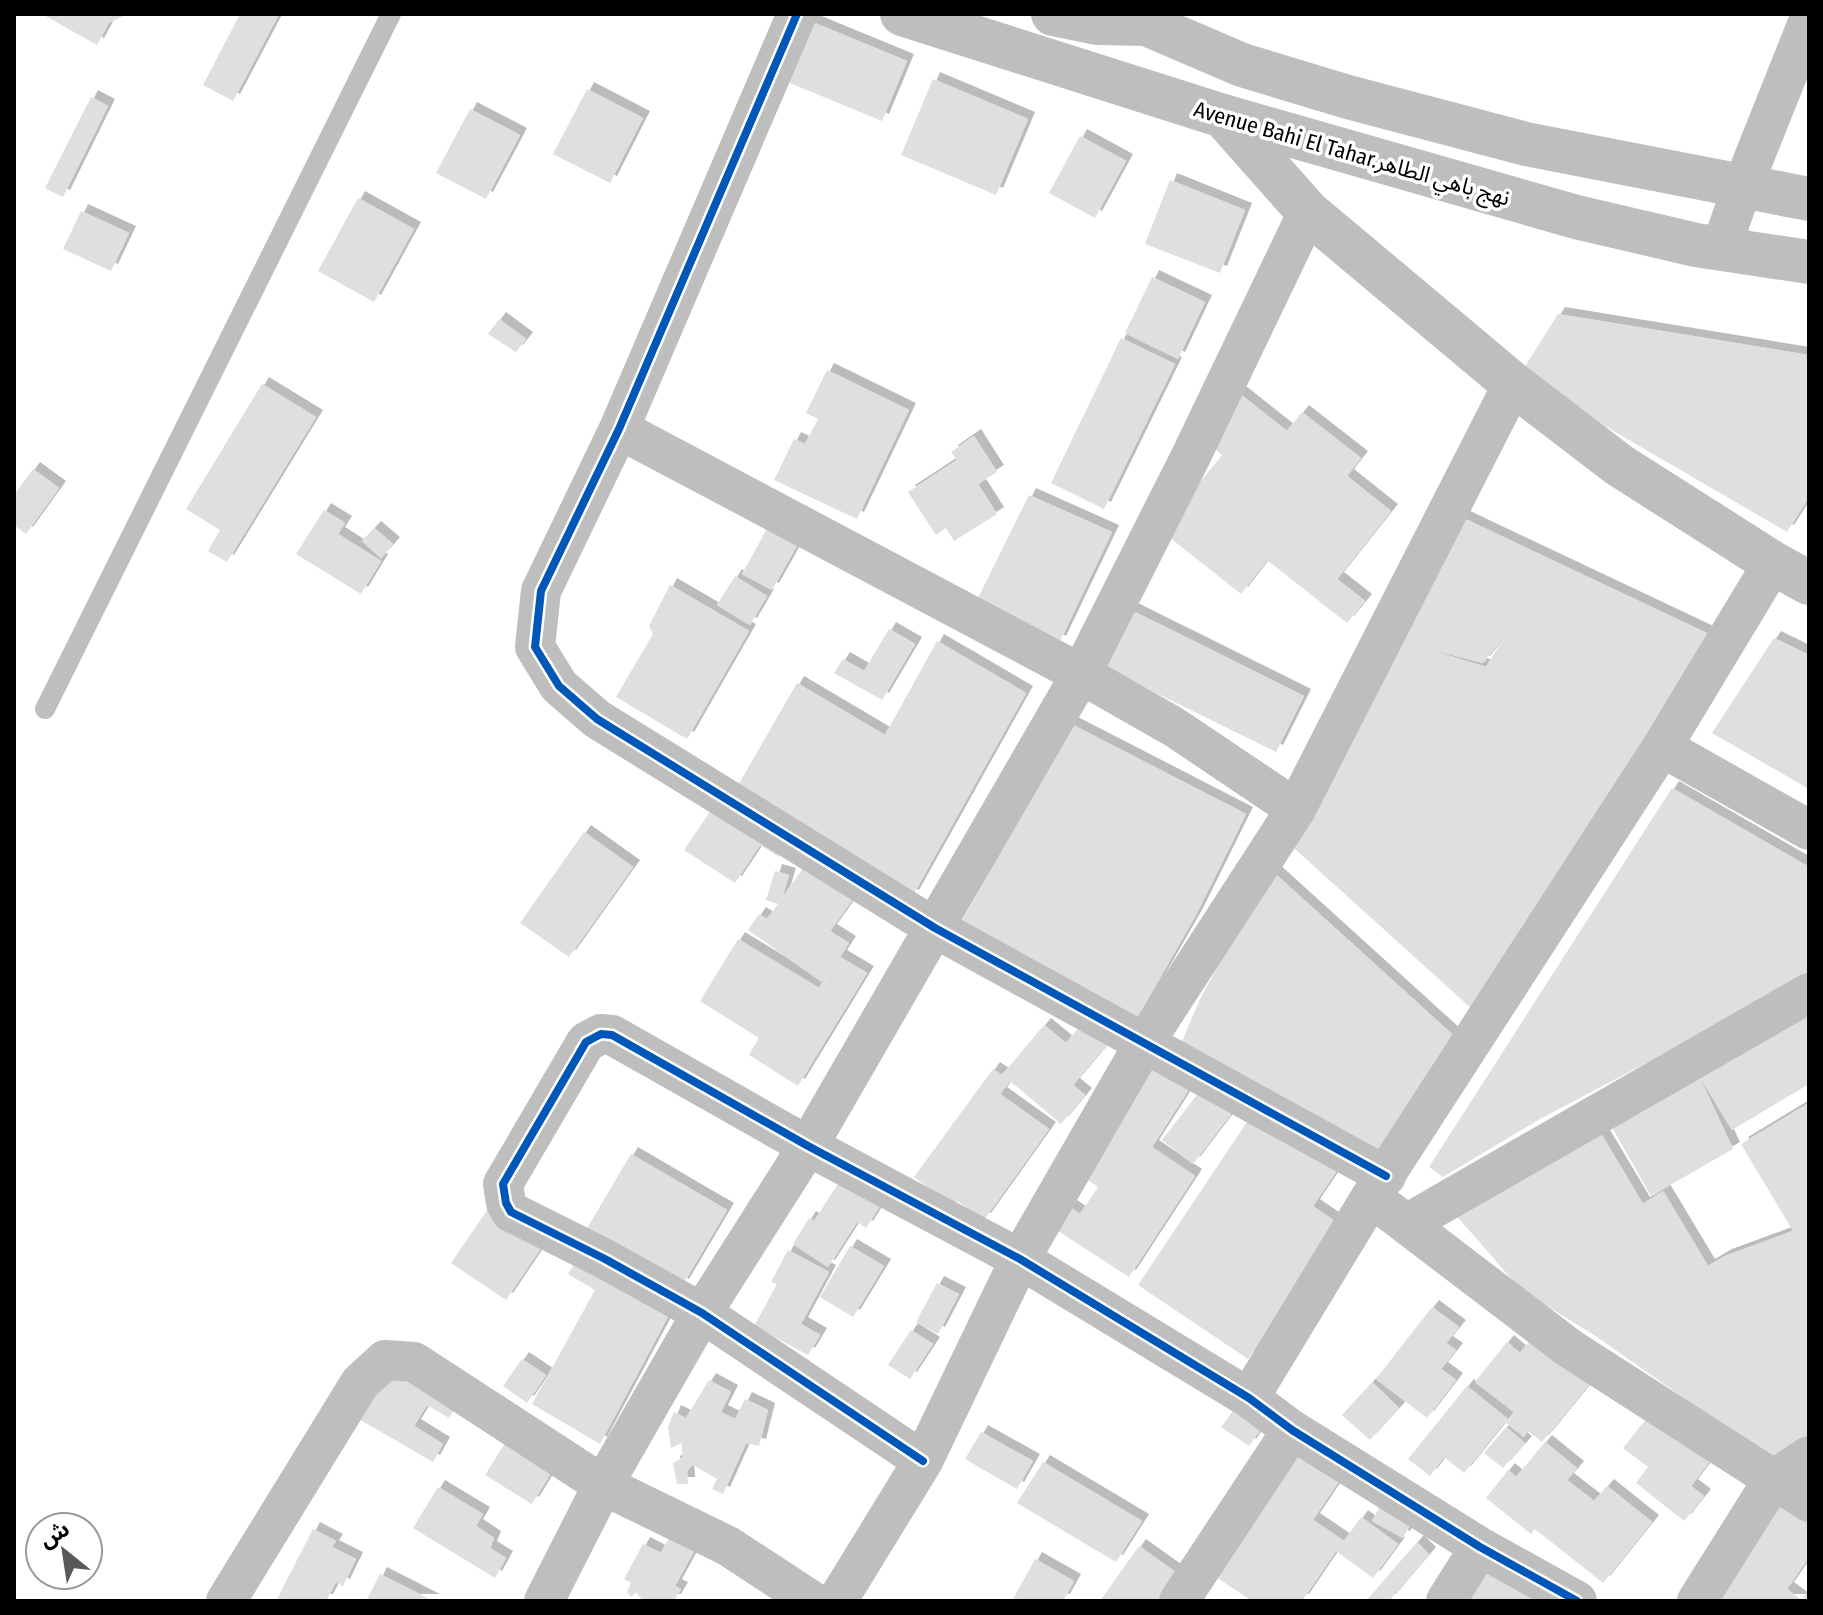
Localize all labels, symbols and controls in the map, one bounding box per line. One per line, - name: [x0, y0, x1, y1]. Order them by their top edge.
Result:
- street label: Avenue Bahi El Tahar,نهج باهي الطاهر: [1190, 95, 1513, 215]
- north arrow: [24, 1511, 104, 1591]
- text: ش: [34, 1515, 74, 1553]

